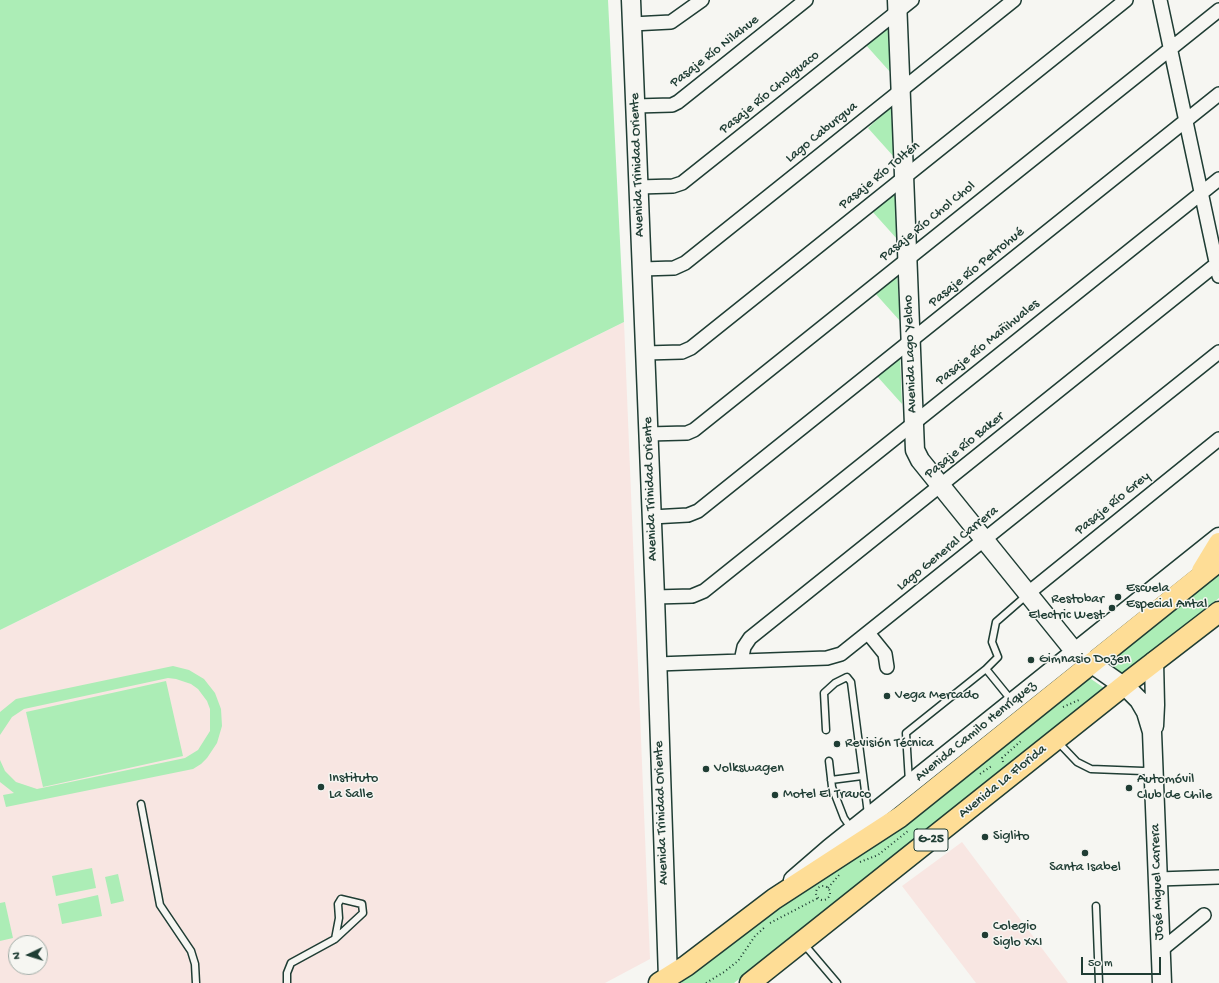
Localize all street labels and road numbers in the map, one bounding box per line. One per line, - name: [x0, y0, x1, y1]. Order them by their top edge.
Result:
- street label: Pasaje Río Nilahue: [667, 12, 763, 92]
- street label: Pasaje Río Cholguaco: [717, 48, 823, 138]
- street label: Avenida Trinidad Oriente: [627, 93, 649, 237]
- street label: Lago Caburgua: [783, 99, 861, 167]
- street label: Pasaje Río Toltén: [836, 138, 924, 214]
- street label: Pasaje Río Chol Chol: [877, 178, 979, 266]
- street label: Pasaje Río Petrohué: [926, 224, 1028, 312]
- street label: Avenida Lago Yelcho: [901, 295, 921, 413]
- street label: Pasaje Río Mañihuales: [933, 296, 1043, 390]
- street label: Pasaje Río Baker: [922, 409, 1008, 483]
- street label: Avenida Trinidad Oriente: [640, 417, 662, 561]
- street label: Pasaje Río Grey: [1072, 469, 1154, 539]
- street label: Lago General Carrera: [894, 503, 1002, 595]
- street label: Avenida Camilo Henríquez: [912, 678, 1040, 786]
- street label: Avenida Trinidad Oriente: [651, 741, 673, 885]
- street label: Avenida La Florida: [956, 741, 1050, 823]
- street label: José Miguel Carrera: [1148, 823, 1168, 941]
- road number: G-25: [914, 829, 948, 851]

